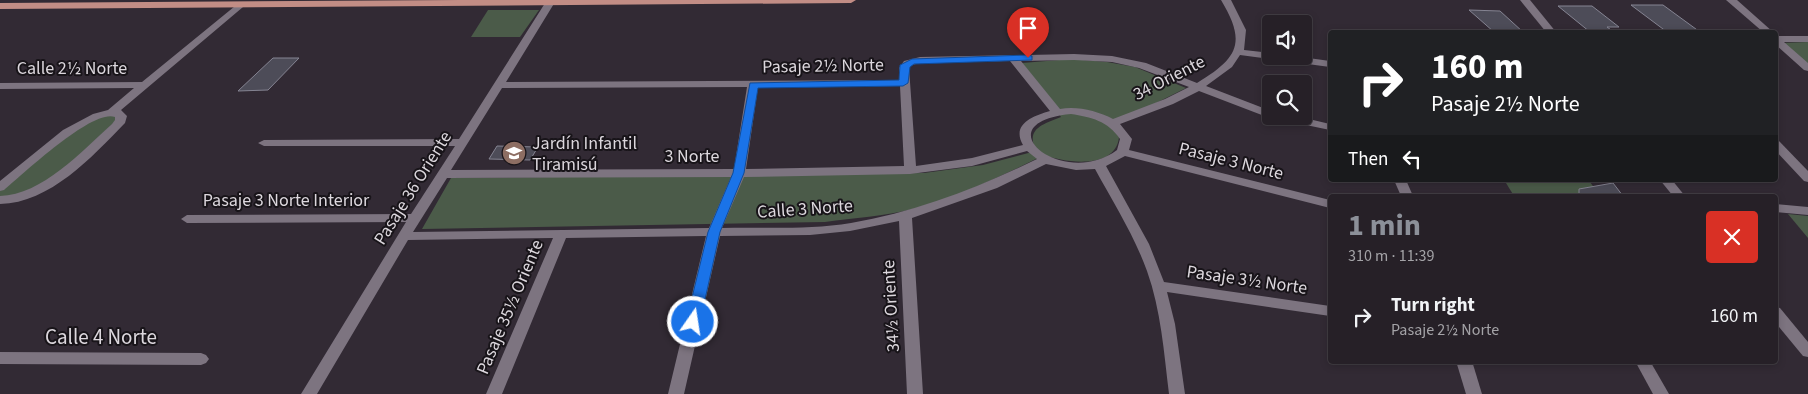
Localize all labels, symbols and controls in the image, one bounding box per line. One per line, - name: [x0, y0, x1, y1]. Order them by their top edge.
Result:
- pin: [1007, 7, 1049, 58]
- icon: arrive: [1014, 14, 1042, 42]
- map controls: [1262, 15, 1312, 125]
- button: sound: [1262, 15, 1312, 65]
- text: 160 m: [1431, 42, 1523, 92]
- street label: 34 Oriente: [1129, 49, 1209, 107]
- icon: right: [1348, 50, 1413, 115]
- street label: Pasaje 2½ Norte: [762, 52, 884, 80]
- street label: Calle 2½ Norte: [17, 56, 127, 81]
- button: search: [1262, 75, 1312, 125]
- text: Pasaje 2½ Norte: [1431, 88, 1580, 120]
- street label: Pasaje 36 Oriente: [368, 126, 458, 250]
- place label: Jardín Infantil Tiramisú: [532, 131, 637, 177]
- street label: Pasaje 3 Norte: [1176, 136, 1286, 186]
- school or university icon: Jardín Infantil Tiramisú: [501, 140, 527, 166]
- street label: 3 Norte: [665, 144, 720, 169]
- icon: left: [1398, 145, 1426, 173]
- text: Then: [1348, 146, 1388, 173]
- street label: Pasaje 3 Norte Interior: [203, 188, 370, 213]
- street label: Calle 3 Norte: [756, 193, 854, 225]
- text: 1 min: [1348, 204, 1421, 247]
- button: close: [1706, 211, 1758, 263]
- street label: Pasaje 35½ Oriente: [470, 236, 550, 378]
- text: 310 m · 11:39: [1348, 245, 1435, 267]
- street label: 34½ Oriente: [876, 259, 906, 353]
- street label: Pasaje 3½ Norte: [1185, 259, 1309, 301]
- text: Turn right: [1391, 292, 1475, 319]
- position arrow: [666, 295, 718, 347]
- icon: right: [1348, 303, 1376, 331]
- text: 160 m: [1710, 303, 1758, 330]
- text: Pasaje 2½ Norte: [1391, 319, 1499, 341]
- street label: Calle 4 Norte: [45, 322, 157, 352]

